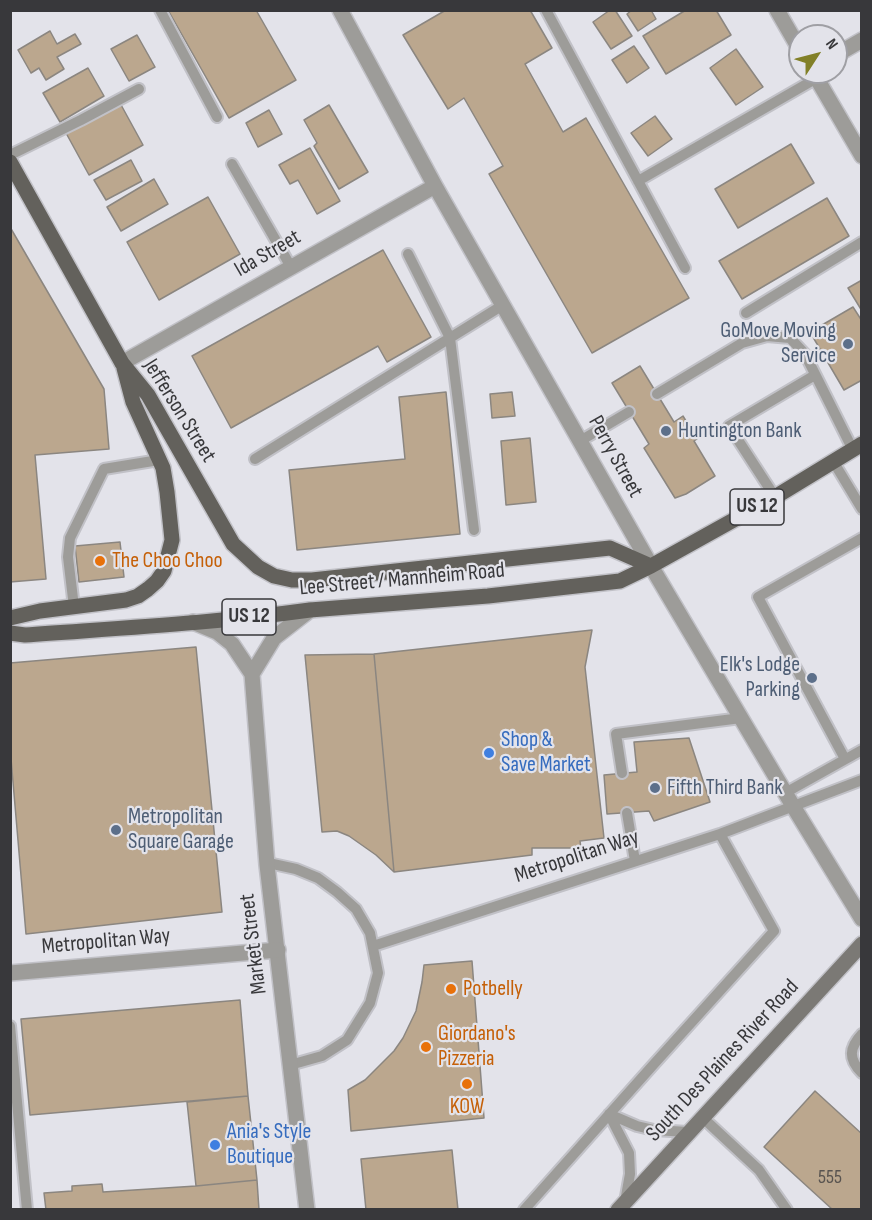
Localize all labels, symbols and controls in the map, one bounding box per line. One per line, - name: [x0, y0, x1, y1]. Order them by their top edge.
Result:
- north arrow: [788, 24, 848, 84]
- text: N: [821, 35, 842, 53]
- street label: Ida Street: [230, 225, 306, 283]
- place label: GoMove Moving Service: [720, 318, 836, 370]
- marker: GoMove Moving Service: [841, 337, 855, 351]
- street label: Jefferson Street: [137, 355, 221, 467]
- street label: Perry Street: [582, 412, 648, 502]
- place label: Huntington Bank: [678, 418, 802, 444]
- marker: Huntington Bank: [659, 424, 673, 438]
- road number: US 12: [730, 489, 784, 525]
- place label: The Choo Choo: [112, 548, 223, 574]
- marker: The Choo Choo: [93, 554, 107, 568]
- street label: Lee Street / Mannheim Road: [298, 558, 506, 602]
- road number: US 12: [222, 599, 276, 635]
- place label: Elk's Lodge Parking: [720, 652, 800, 704]
- marker: Elk's Lodge Parking: [805, 671, 819, 685]
- place label: Shop & Save Market: [501, 727, 591, 778]
- marker: Shop & Save Market: [482, 746, 496, 760]
- place label: Fifth Third Bank: [667, 775, 783, 801]
- marker: Fifth Third Bank: [648, 781, 662, 795]
- place label: Metropolitan Square Garage: [128, 804, 234, 855]
- marker: Metropolitan Square Garage: [109, 823, 123, 837]
- street label: Metropolitan Way: [512, 825, 642, 889]
- street label: Market Street: [235, 892, 273, 996]
- street label: Metropolitan Way: [41, 923, 171, 961]
- street label: South Des Plaines River Road: [641, 975, 805, 1147]
- place label: Potbelly: [463, 976, 523, 1002]
- marker: Potbelly: [444, 982, 458, 996]
- place label: Giordano's Pizzeria: [438, 1021, 516, 1072]
- marker: Giordano's Pizzeria: [419, 1040, 433, 1054]
- marker: KOW: [460, 1077, 474, 1091]
- place label: KOW: [450, 1094, 484, 1120]
- place label: Ania's Style Boutique: [227, 1119, 311, 1170]
- marker: Ania's Style Boutique: [208, 1138, 222, 1152]
- house number: 555: [818, 1166, 842, 1190]

